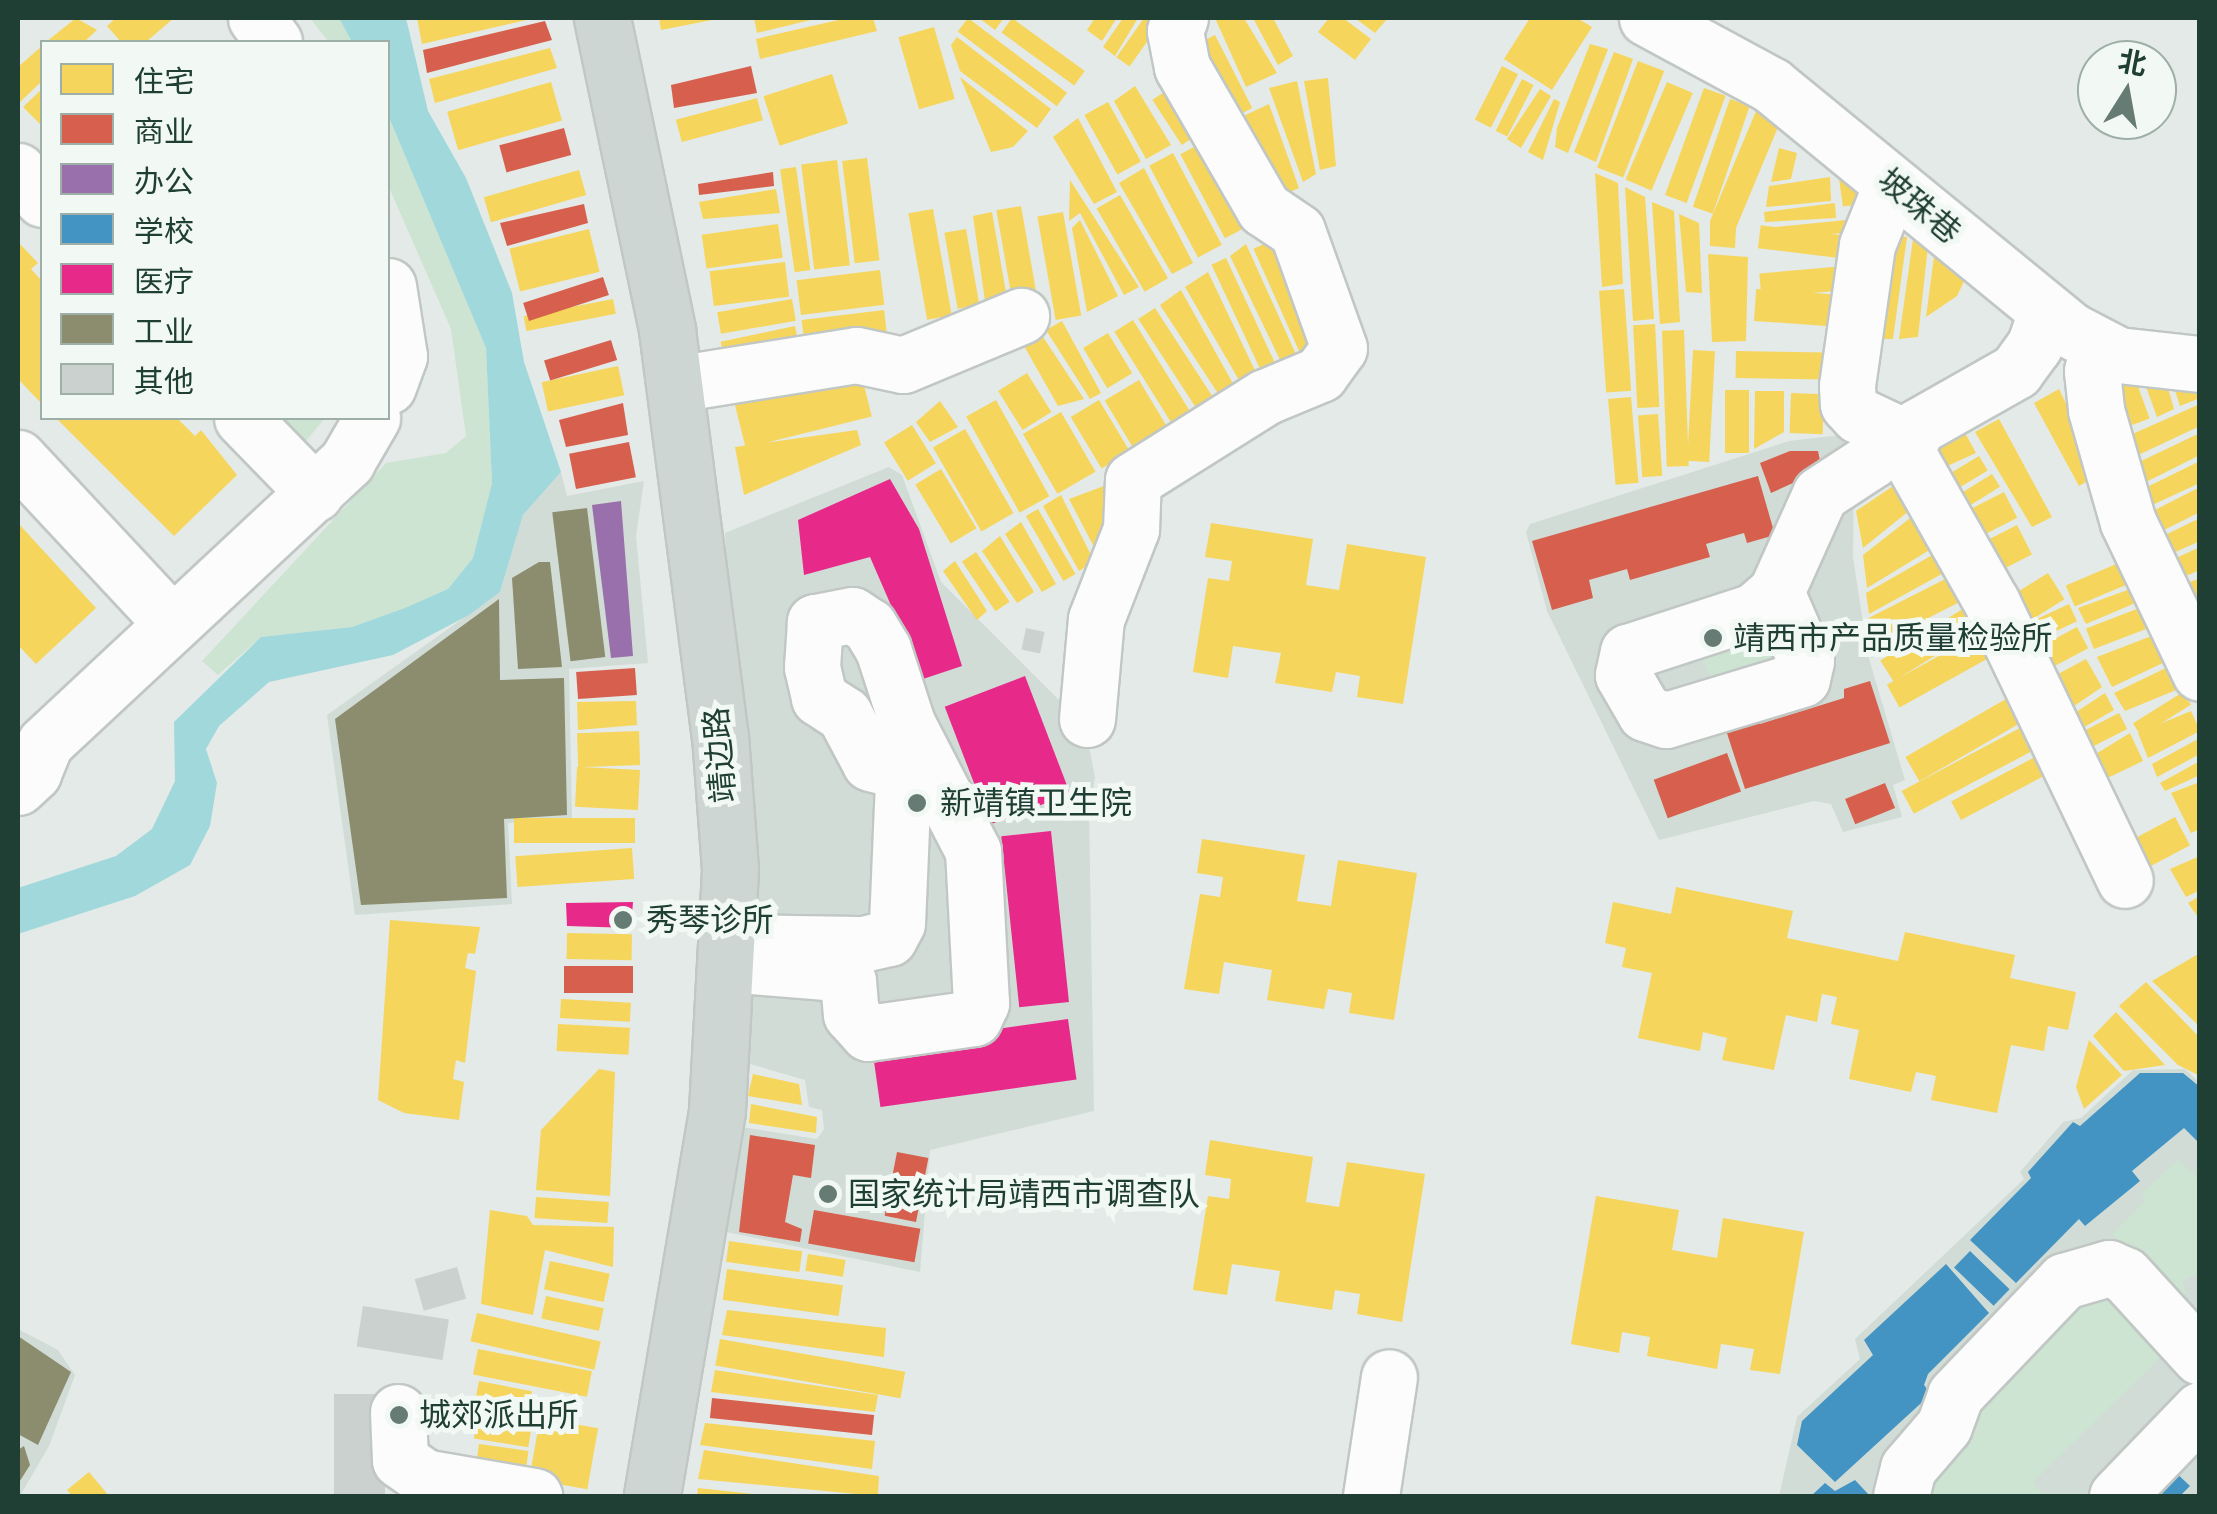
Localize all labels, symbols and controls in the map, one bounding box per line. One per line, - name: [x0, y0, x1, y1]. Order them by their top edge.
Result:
- legend: [40, 40, 390, 420]
- north arrow: [2077, 40, 2177, 140]
- text: 北: [2116, 44, 2149, 81]
- text: 住宅: [134, 64, 194, 98]
- text: 商业: [134, 114, 194, 148]
- street label: 坡珠巷: [1870, 160, 1968, 252]
- text: 办公: [134, 164, 194, 198]
- text: 学校: [134, 214, 194, 248]
- text: 医疗: [134, 264, 194, 298]
- text: 工业: [134, 314, 194, 348]
- text: 其他: [134, 364, 194, 398]
- place label: 靖西市产品质量检验所: [1733, 619, 2053, 657]
- marker: 靖西市产品质量检验所: [1702, 627, 1724, 649]
- street label: 靖边路: [697, 706, 743, 804]
- place label: 新靖镇卫生院: [940, 784, 1132, 822]
- marker: 新靖镇卫生院: [904, 790, 930, 816]
- place label: 秀琴诊所: [646, 901, 774, 939]
- marker: 秀琴诊所: [610, 907, 636, 933]
- place label: 国家统计局靖西市调查队: [848, 1175, 1200, 1213]
- marker: 国家统计局靖西市调查队: [817, 1183, 839, 1205]
- place label: 城郊派出所: [419, 1396, 579, 1434]
- marker: 城郊派出所: [388, 1404, 410, 1426]

